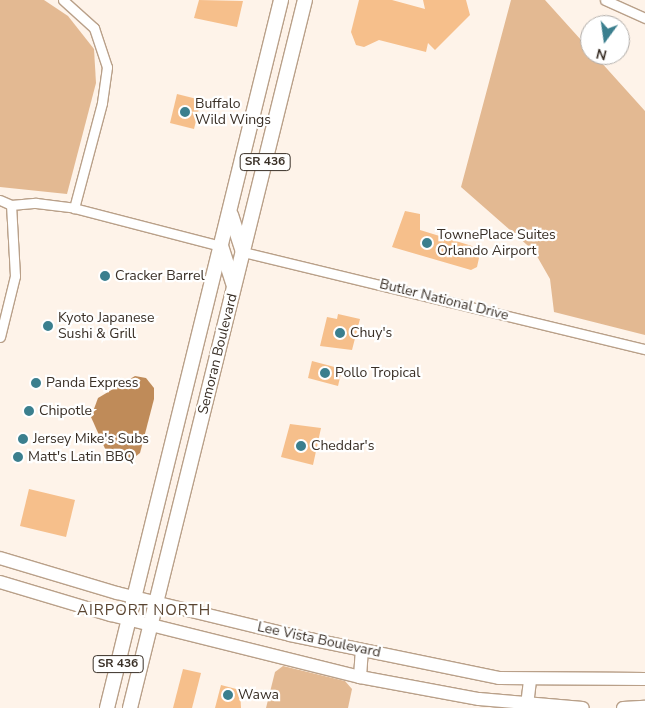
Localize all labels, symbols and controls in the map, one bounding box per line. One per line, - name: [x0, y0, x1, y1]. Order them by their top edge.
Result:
- north arrow: [580, 15, 630, 65]
- text: N: [594, 44, 609, 65]
- place label: Buffalo Wild Wings: [195, 96, 271, 128]
- marker: Buffalo Wild Wings: [179, 106, 191, 118]
- road number: SR 436: [239, 152, 291, 172]
- place label: TownePlace Suites Orlando Airport: [437, 227, 556, 260]
- marker: TownePlace Suites Orlando Airport: [421, 237, 433, 249]
- place label: Cracker Barrel: [115, 268, 205, 284]
- marker: Cracker Barrel: [99, 270, 111, 282]
- street label: Butler National Drive: [378, 276, 510, 324]
- street label: Semoran Boulevard: [195, 292, 241, 416]
- place label: Kyoto Japanese Sushi & Grill: [58, 310, 155, 342]
- marker: Kyoto Japanese Sushi & Grill: [42, 320, 54, 332]
- place label: Chuy's: [350, 325, 392, 341]
- marker: Chuy's: [334, 327, 346, 339]
- place label: Pollo Tropical: [335, 365, 420, 381]
- marker: Pollo Tropical: [319, 367, 331, 379]
- place label: Panda Express: [46, 375, 139, 391]
- marker: Panda Express: [30, 377, 42, 389]
- place label: Chipotle: [39, 403, 92, 419]
- marker: Chipotle: [23, 405, 35, 417]
- place label: Jersey Mike's Subs: [33, 431, 149, 447]
- marker: Jersey Mike's Subs: [17, 433, 29, 445]
- place label: Cheddar's: [311, 438, 374, 454]
- marker: Cheddar's: [295, 440, 307, 452]
- place label: Matt's Latin BBQ: [28, 449, 135, 465]
- marker: Matt's Latin BBQ: [12, 451, 24, 463]
- district label: AIRPORT NORTH: [75, 602, 213, 620]
- street label: Lee Vista Boulevard: [256, 619, 382, 661]
- road number: SR 436: [92, 654, 144, 674]
- place label: Wawa: [238, 687, 279, 703]
- marker: Wawa: [222, 689, 234, 701]

